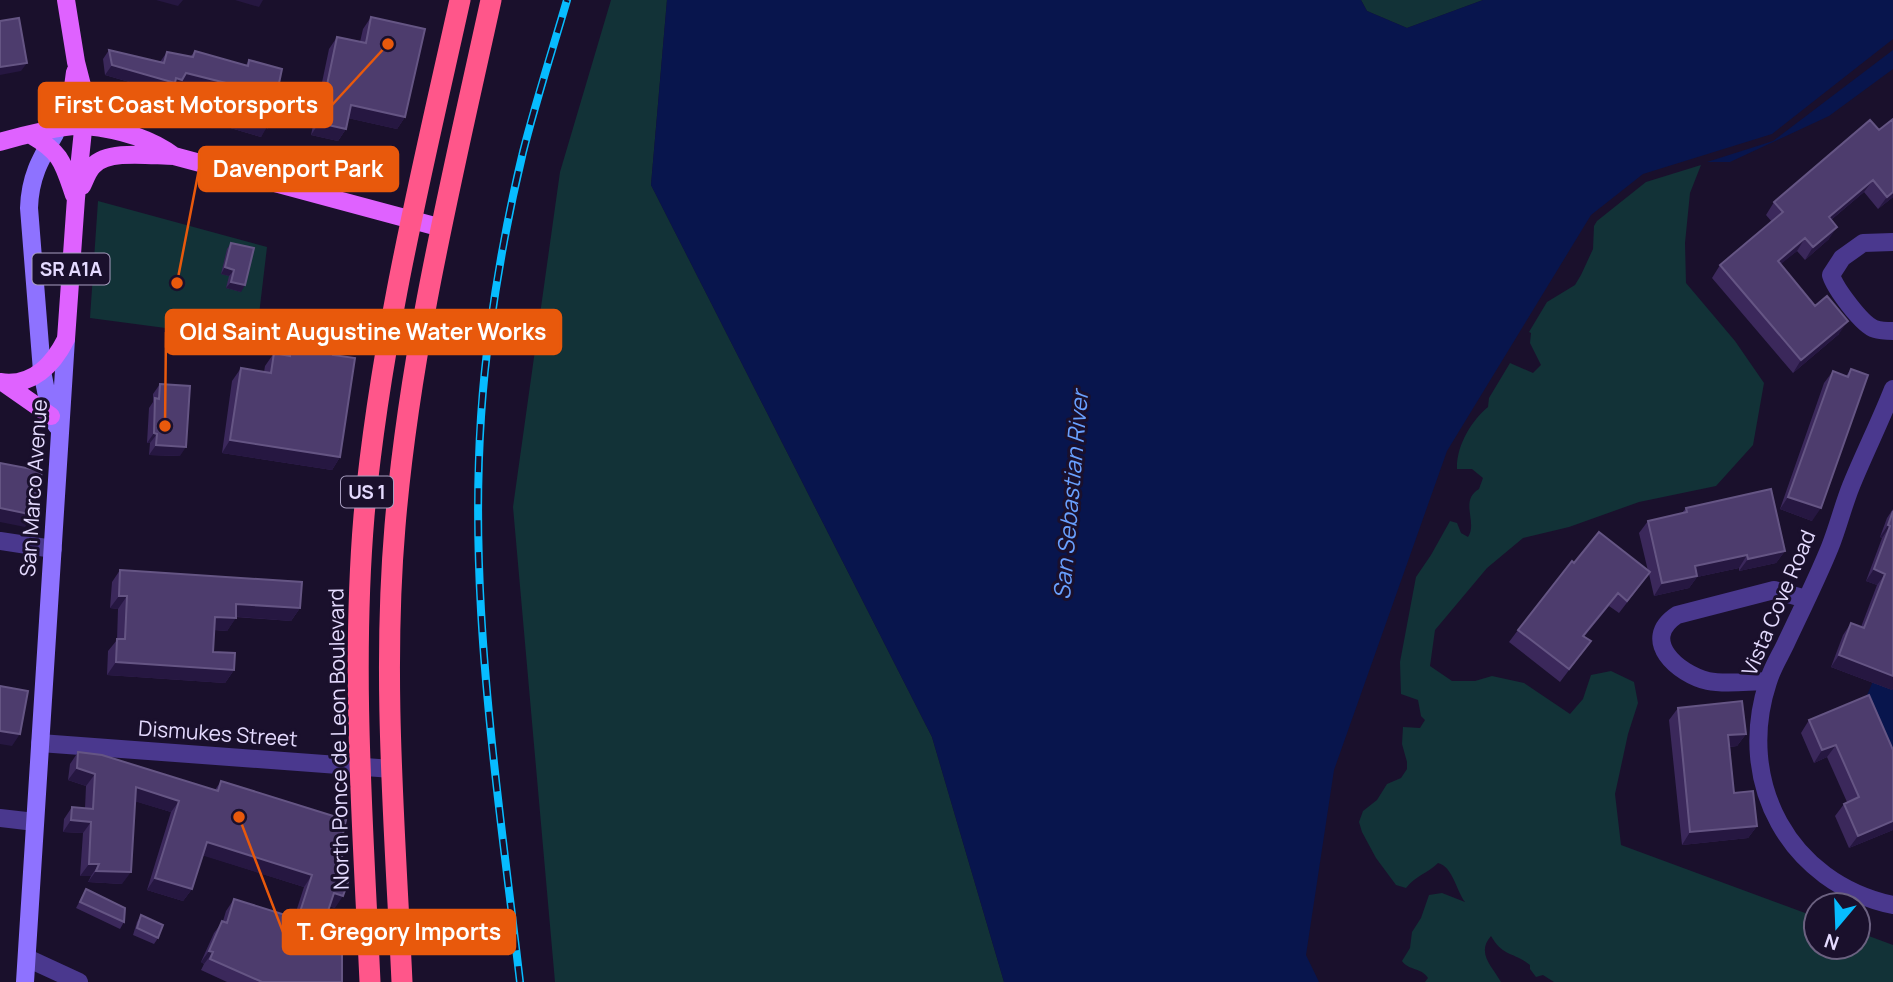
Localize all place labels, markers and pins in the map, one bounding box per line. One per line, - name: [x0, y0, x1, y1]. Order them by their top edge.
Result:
- callout: First Coast Motorsports: [39, 83, 332, 127]
- callout: Davenport Park: [199, 147, 398, 191]
- callout: Old Saint Augustine Water Works: [166, 310, 561, 354]
- callout: T. Gregory Imports: [283, 910, 515, 954]

